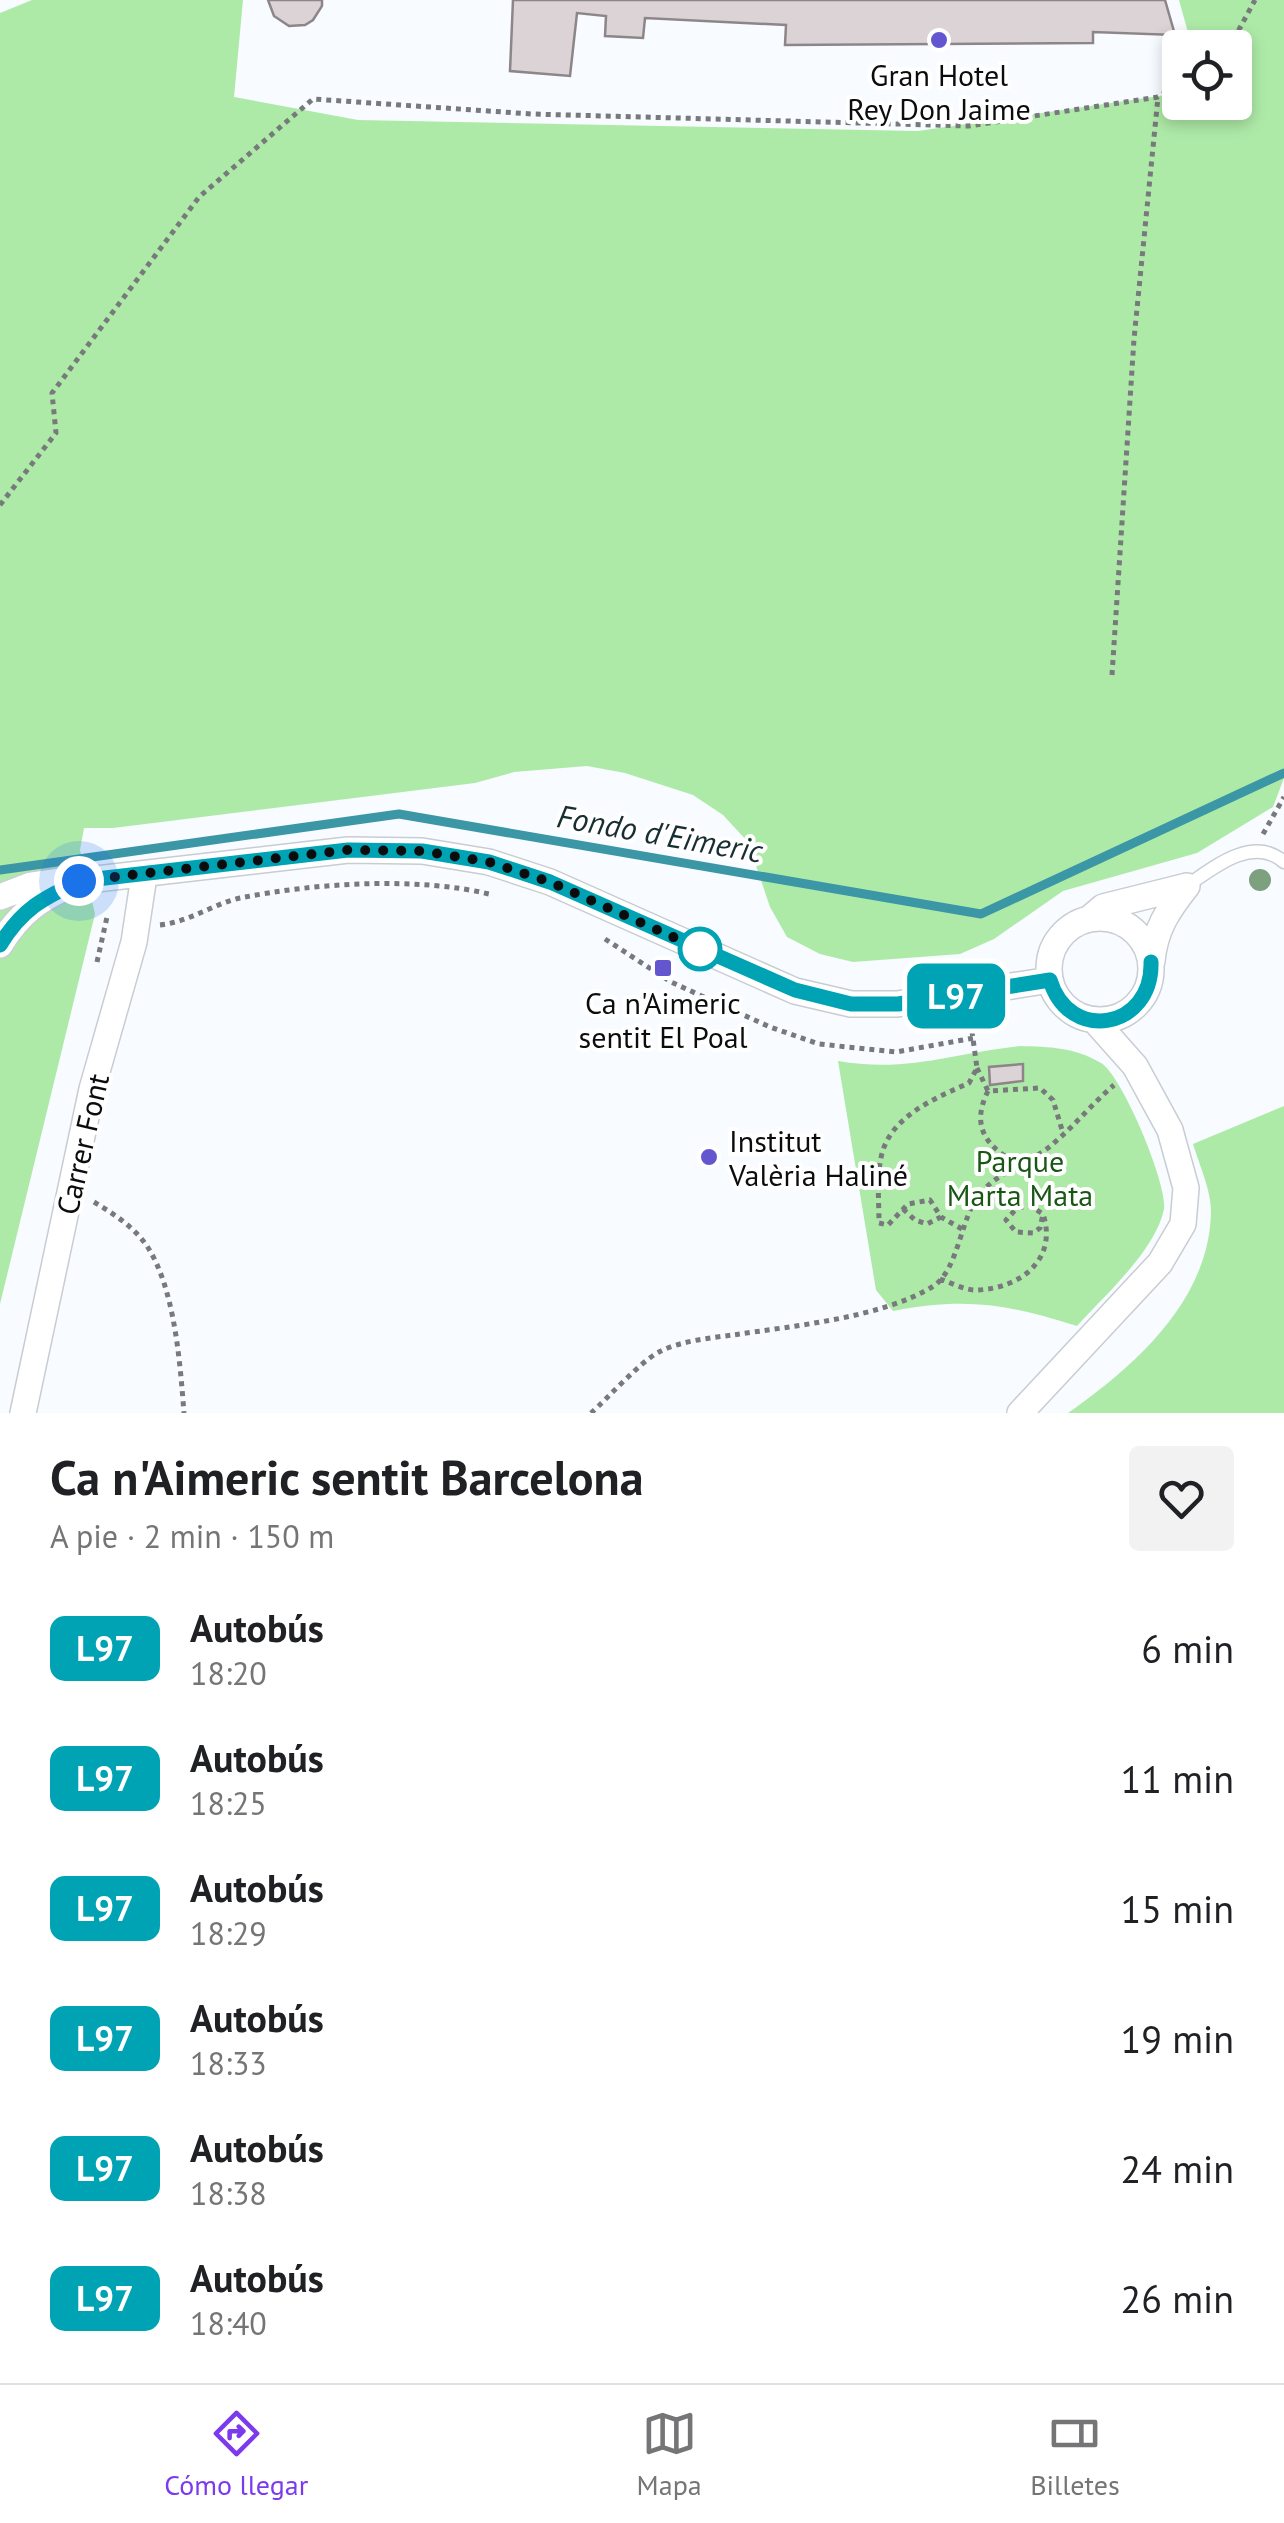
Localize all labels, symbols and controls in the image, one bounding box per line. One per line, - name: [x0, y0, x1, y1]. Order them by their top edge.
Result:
- marker: Gran Hotel Rey Don Jaime: [928, 29, 950, 51]
- map controls: [1162, 30, 1252, 120]
- button: locate: [1162, 30, 1252, 120]
- place label: Gran Hotel Rey Don Jaime: [847, 55, 1031, 128]
- water label: Fondo d'Eimeric: [554, 794, 767, 872]
- your location: [54, 856, 104, 906]
- unlabelled marker: [679, 928, 721, 970]
- marker: Ca n'Aimeric sentit El Poal: [652, 957, 674, 979]
- line badge: L97: [898, 964, 1014, 1028]
- text: L97: [927, 973, 985, 1019]
- place label: Ca n'Aimeric sentit El Poal: [579, 983, 748, 1056]
- street label: Carrer Font: [47, 1070, 117, 1218]
- place label: Institut Valèria Haliné: [728, 1121, 908, 1194]
- park label: Parque Marta Mata: [947, 1141, 1093, 1214]
- marker: Institut Valèria Haliné: [698, 1146, 720, 1168]
- text: Ca n'Aimeric sentit Barcelona: [50, 1446, 644, 1508]
- button: heart: [1129, 1446, 1234, 1551]
- text: A pie · 2 min · 150 m: [50, 1515, 334, 1557]
- text: Autobús: [190, 1603, 324, 1652]
- text: 6 min: [1141, 1624, 1234, 1673]
- text: L97: [76, 1625, 134, 1671]
- text: 18:20: [190, 1652, 267, 1694]
- text: Autobús: [190, 1733, 324, 1782]
- text: 11 min: [1121, 1754, 1234, 1803]
- text: L97: [76, 1755, 134, 1801]
- text: 18:25: [190, 1782, 267, 1824]
- text: Autobús: [190, 1863, 324, 1912]
- text: 15 min: [1121, 1884, 1234, 1933]
- text: L97: [76, 1885, 134, 1931]
- text: 18:29: [190, 1912, 267, 1954]
- text: Autobús: [190, 1993, 324, 2042]
- text: 19 min: [1121, 2014, 1234, 2063]
- text: L97: [76, 2015, 134, 2061]
- text: 18:33: [190, 2042, 267, 2084]
- text: Autobús: [190, 2123, 324, 2172]
- text: 24 min: [1121, 2144, 1234, 2193]
- text: L97: [76, 2145, 134, 2191]
- text: 18:38: [190, 2172, 267, 2214]
- text: Autobús: [190, 2253, 324, 2302]
- text: 26 min: [1121, 2274, 1234, 2323]
- text: L97: [76, 2275, 134, 2321]
- text: 18:40: [190, 2302, 267, 2344]
- tab: Cómo llegar: [164, 2406, 308, 2503]
- tab: Mapa: [637, 2406, 702, 2503]
- tab: Billetes: [1030, 2406, 1120, 2503]

